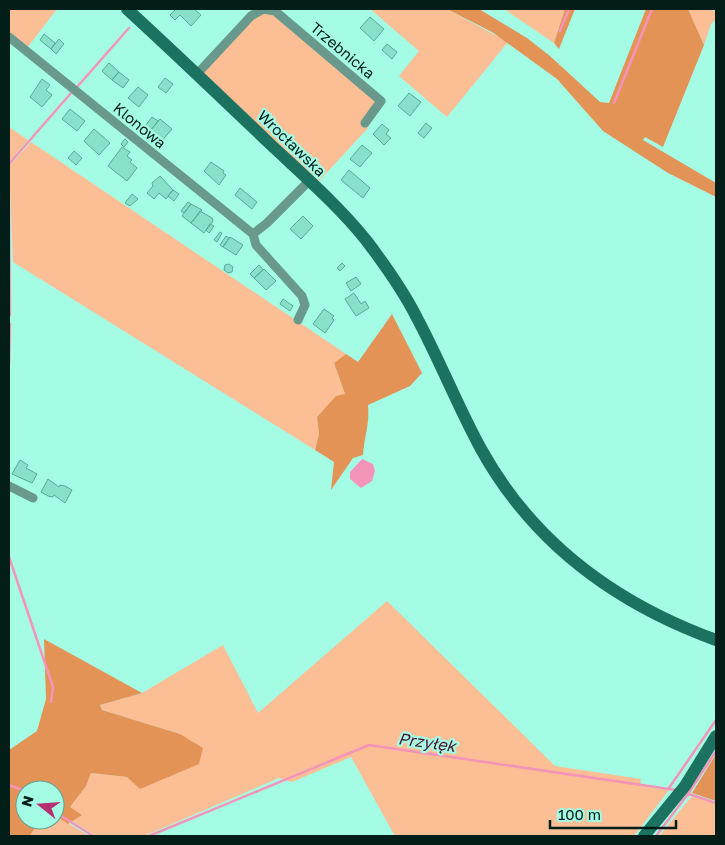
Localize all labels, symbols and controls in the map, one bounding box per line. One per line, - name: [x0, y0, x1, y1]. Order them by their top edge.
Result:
- street label: Trzebnicka: [307, 18, 379, 82]
- street label: Klonowa: [110, 98, 170, 152]
- street label: Wrocławska: [254, 106, 330, 180]
- water label: Przyłęk: [397, 728, 459, 756]
- north arrow: [15, 780, 65, 830]
- text: N: [17, 793, 37, 809]
- scale bar: [550, 798, 676, 830]
- text: 100 m: [558, 805, 601, 823]

